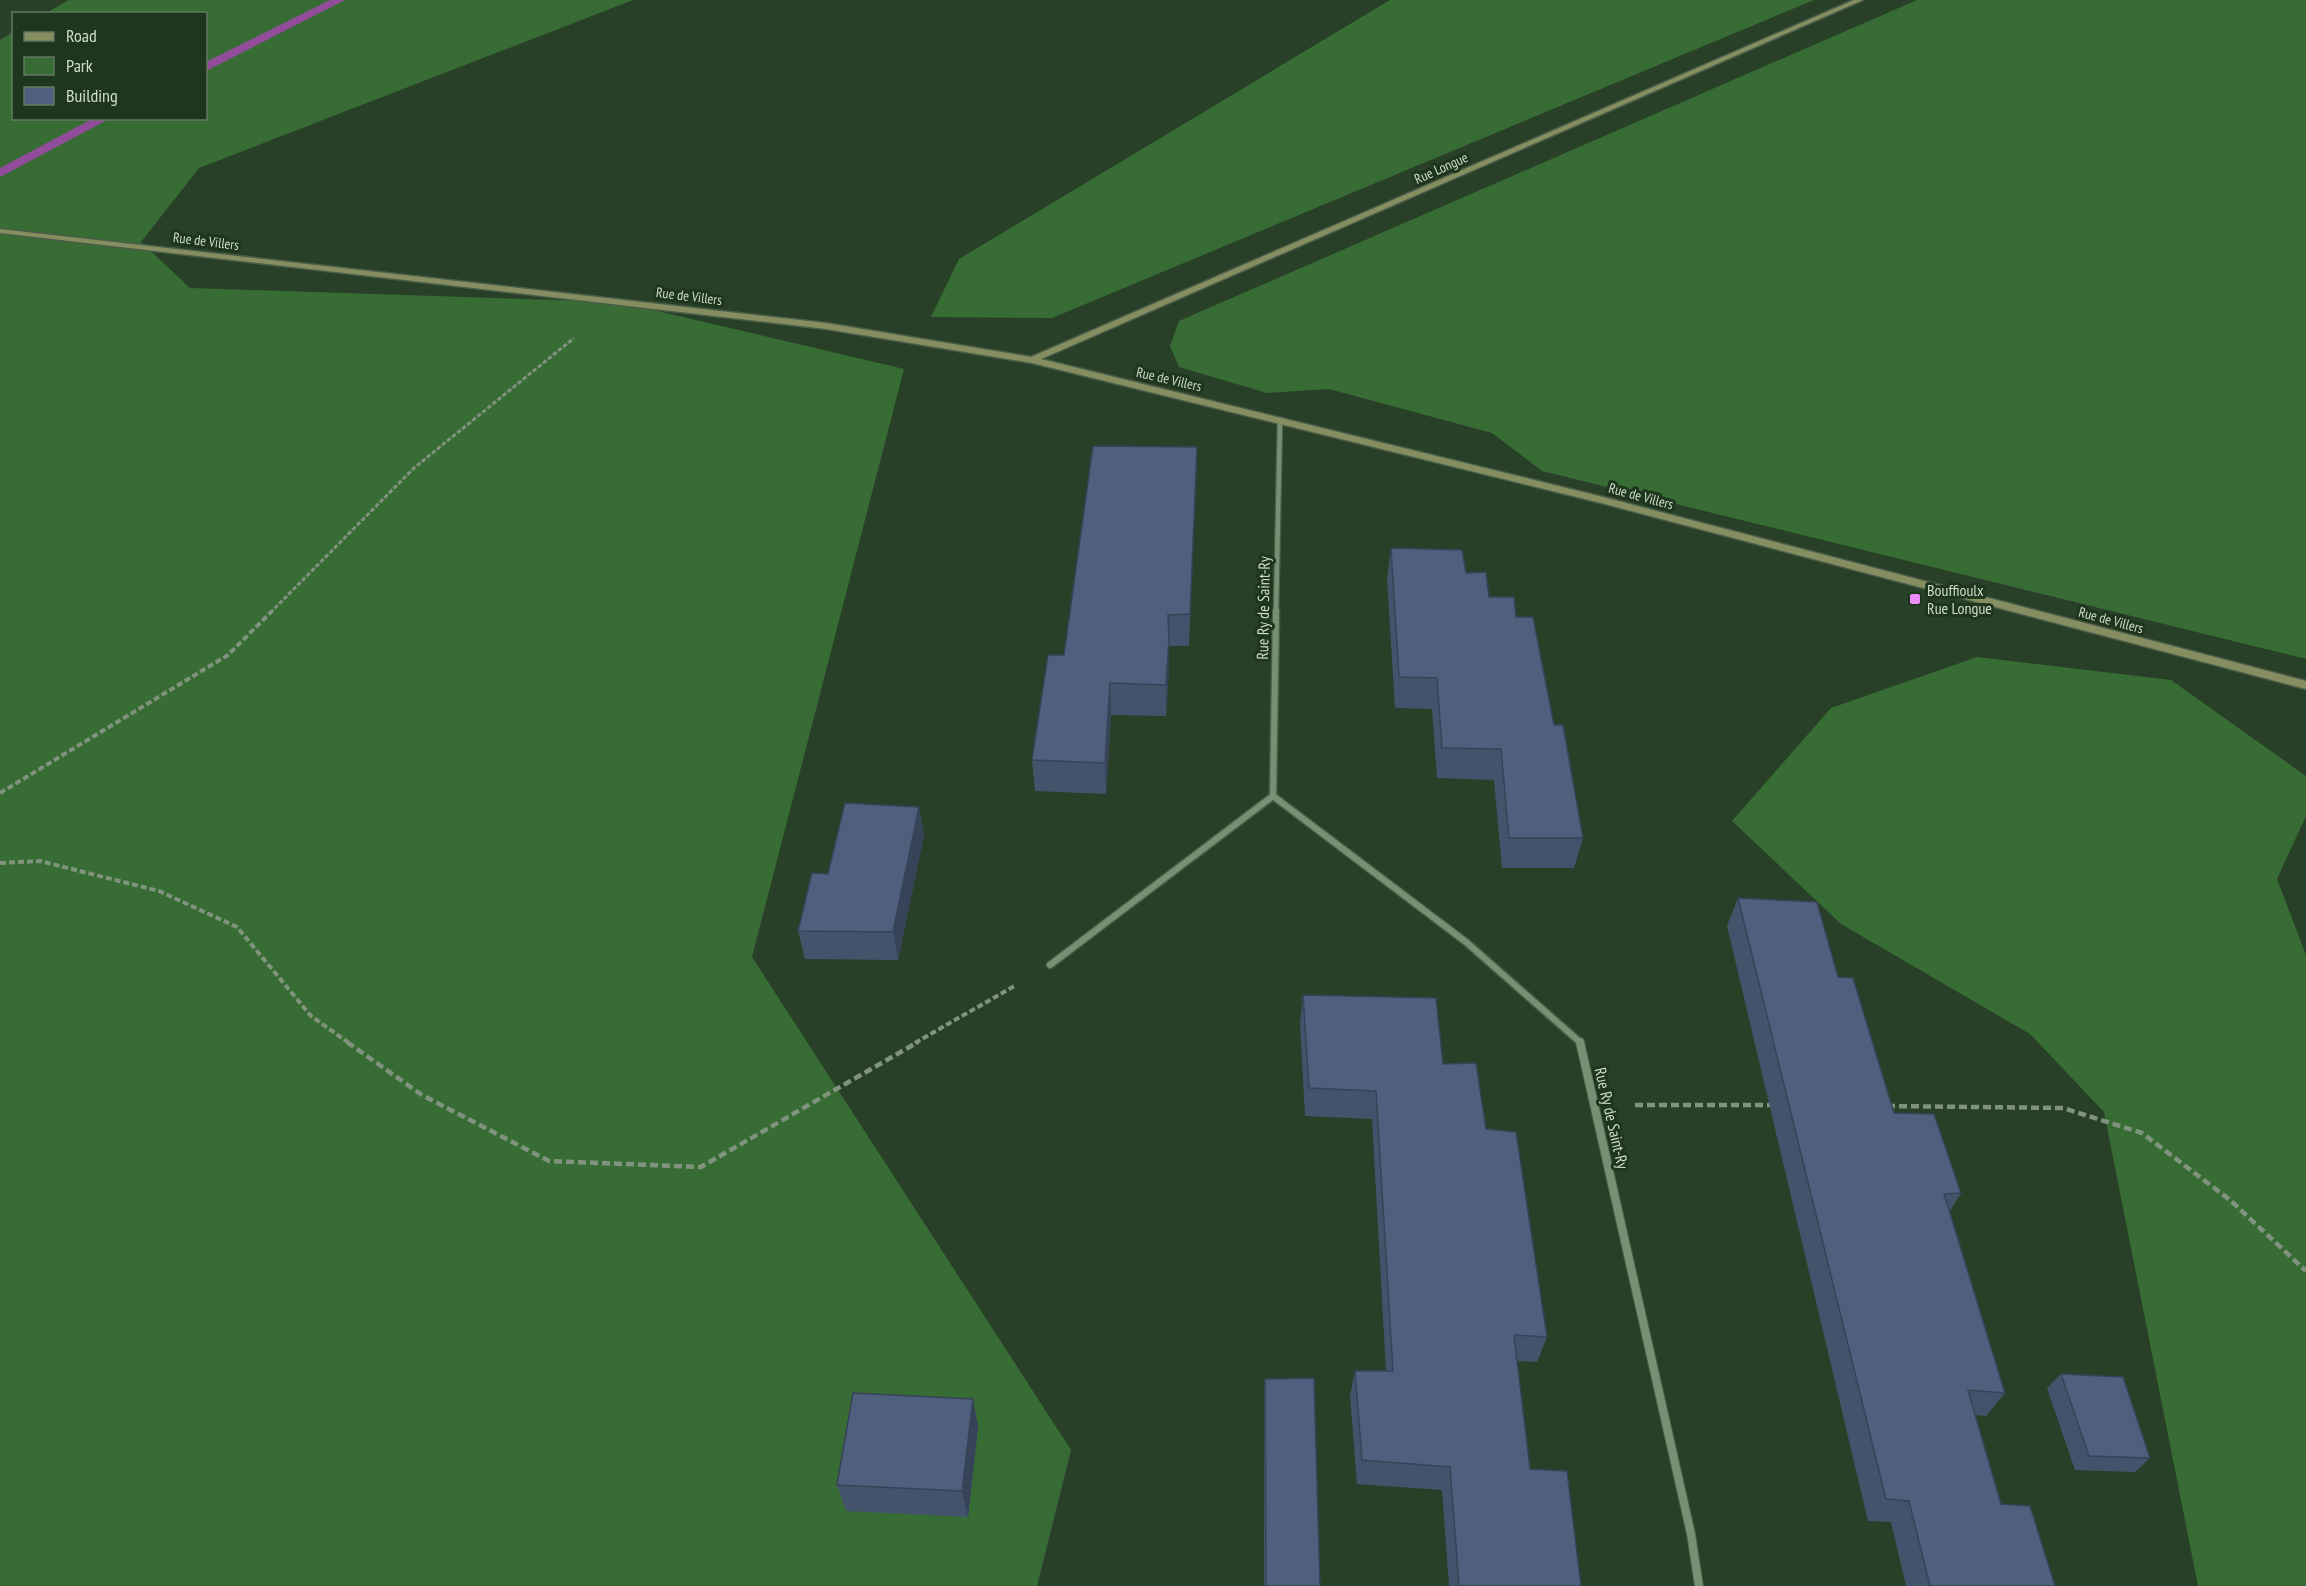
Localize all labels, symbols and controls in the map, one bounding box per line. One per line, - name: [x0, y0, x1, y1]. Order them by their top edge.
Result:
- legend: [12, 12, 207, 120]
- text: Road: [66, 24, 97, 47]
- text: Park: [66, 54, 93, 77]
- text: Building: [66, 84, 118, 107]
- street label: Rue Longue: [1411, 148, 1471, 188]
- street label: Rue de Villers: [172, 228, 240, 254]
- street label: Rue de Villers: [655, 283, 723, 309]
- street label: Rue de Villers: [1135, 363, 1204, 395]
- street label: Rue de Villers: [1607, 479, 1676, 513]
- street label: Rue Ry de Saint-Ry: [1252, 556, 1274, 660]
- place label: Bouffioulx Rue Longue: [1927, 580, 1992, 618]
- marker: Bouffioulx Rue Longue: [1908, 592, 1922, 606]
- street label: Rue de Villers: [2077, 603, 2146, 637]
- street label: Rue Ry de Saint-Ry: [1591, 1065, 1633, 1171]

